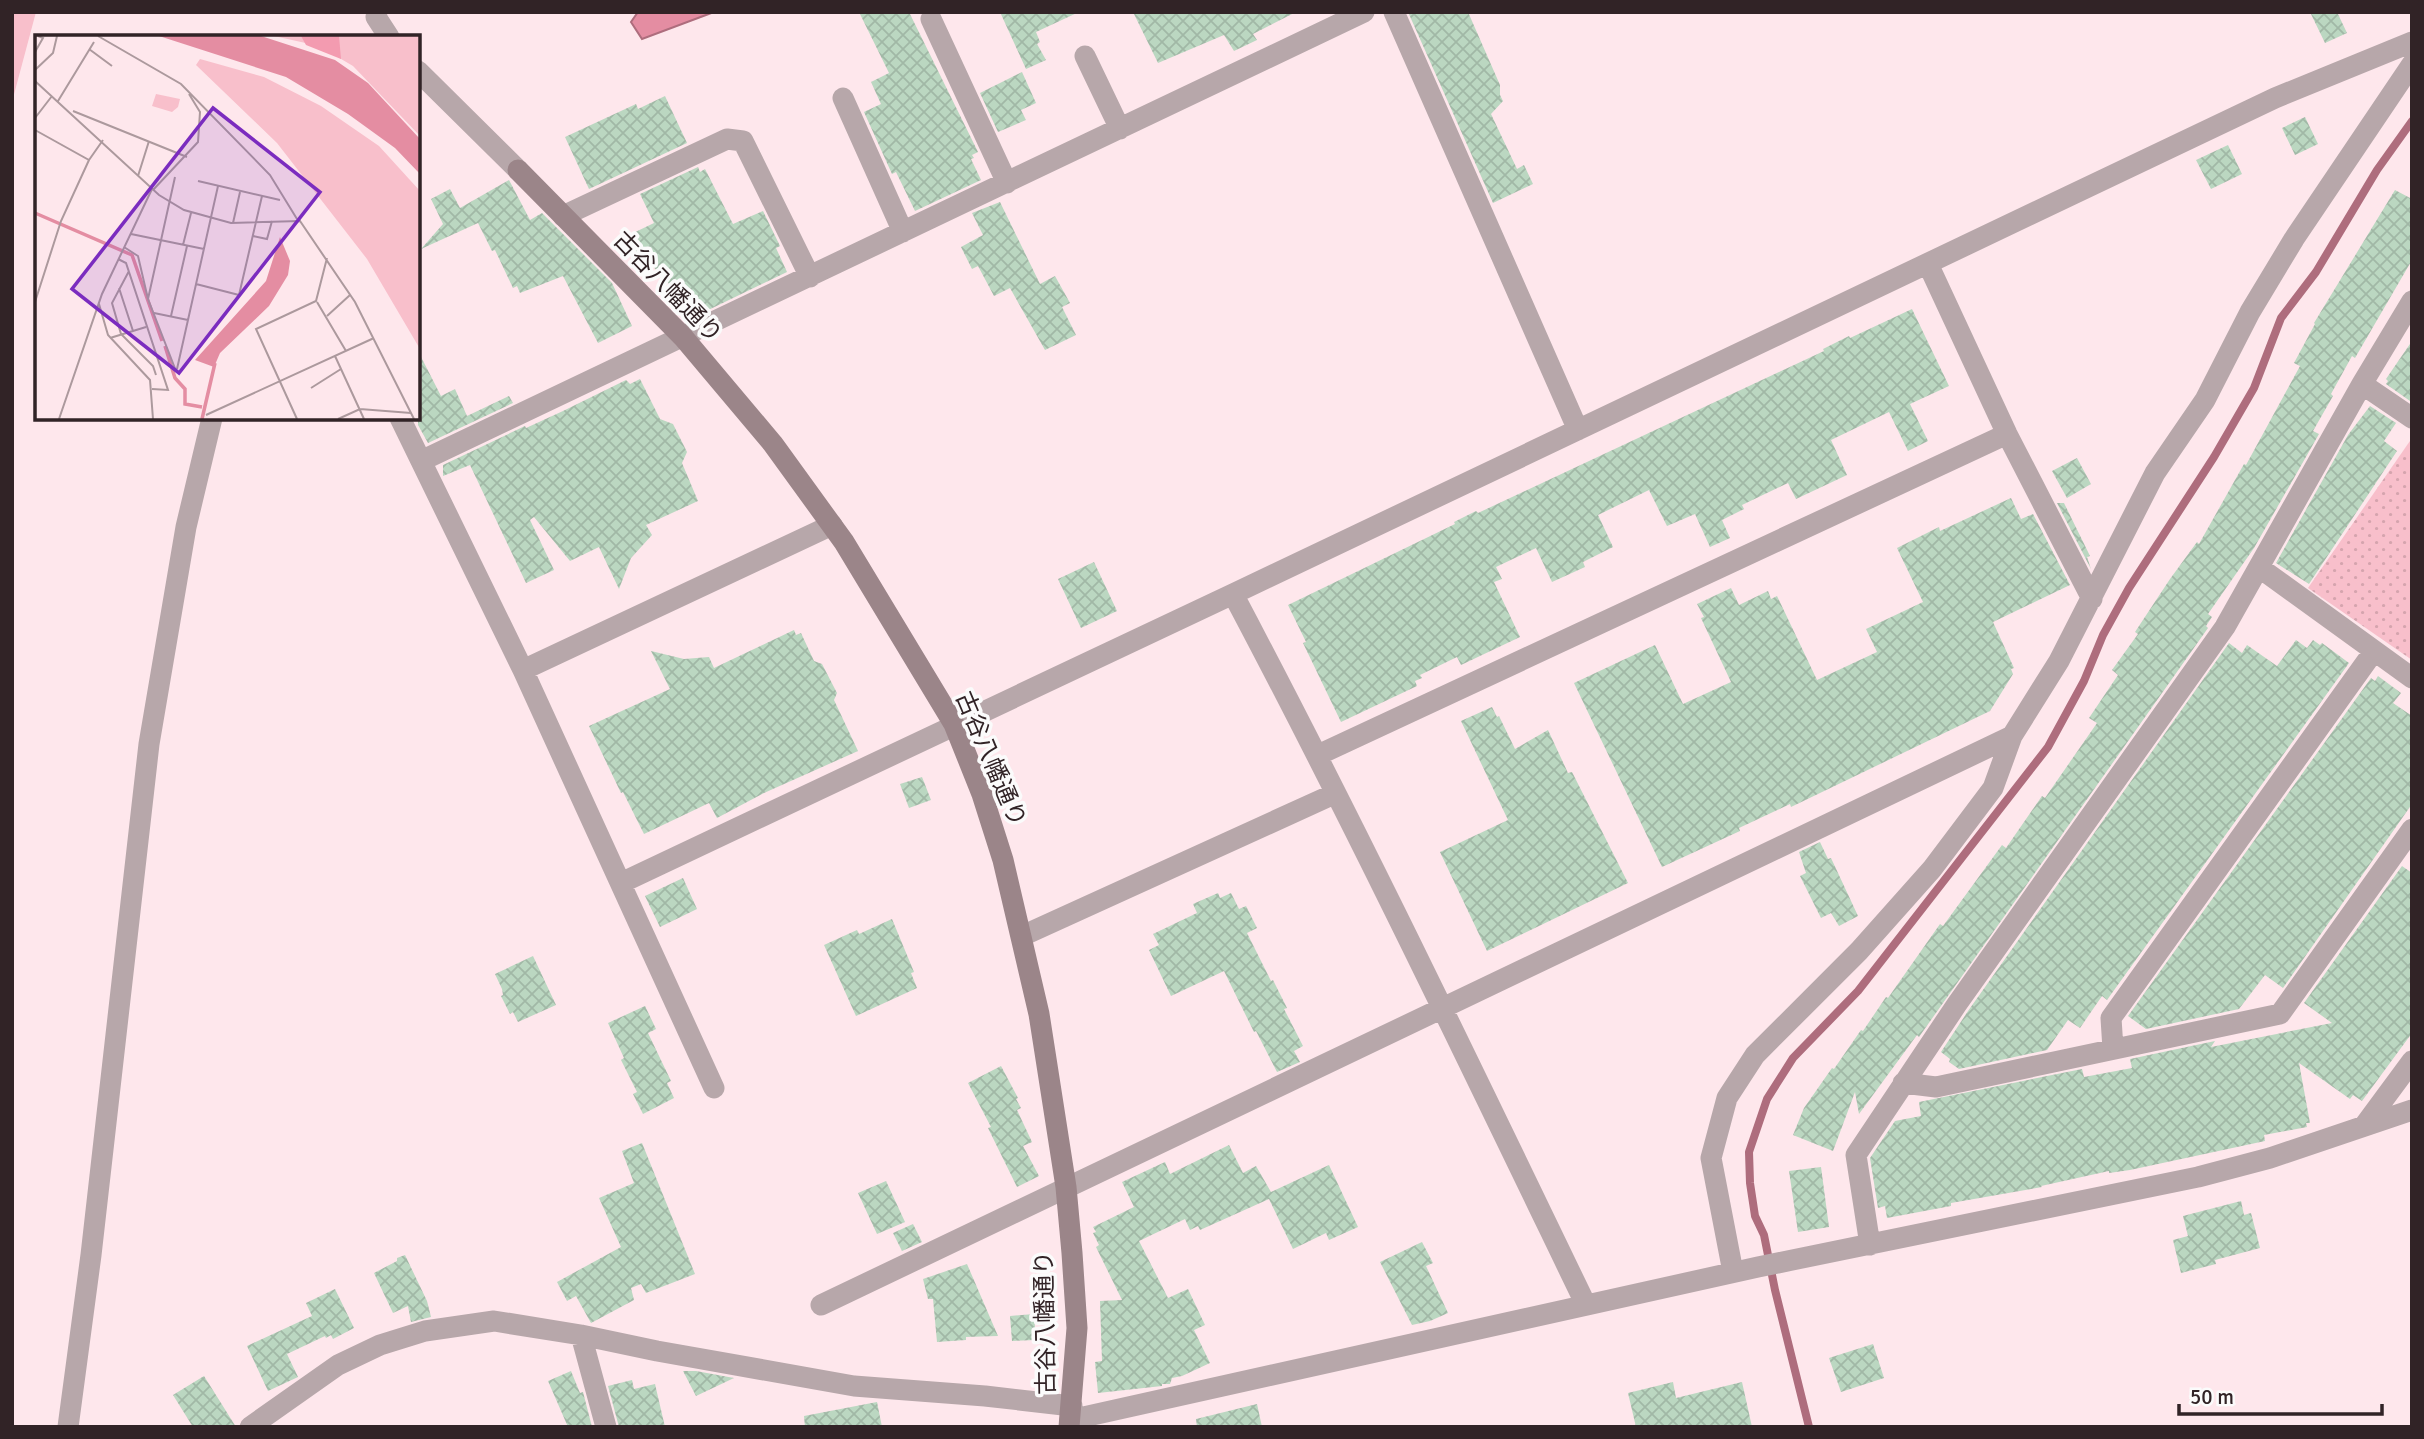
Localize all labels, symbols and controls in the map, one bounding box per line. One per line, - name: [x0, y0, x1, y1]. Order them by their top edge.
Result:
- inset map: [35, 35, 420, 420]
- street label: 古谷八幡通り: [607, 225, 729, 349]
- street label: 古谷八幡通り: [949, 687, 1033, 831]
- street label: 古谷八幡通り: [1029, 1251, 1061, 1395]
- scale bar: [2179, 1372, 2382, 1416]
- text: 50 m: [2190, 1384, 2234, 1410]

